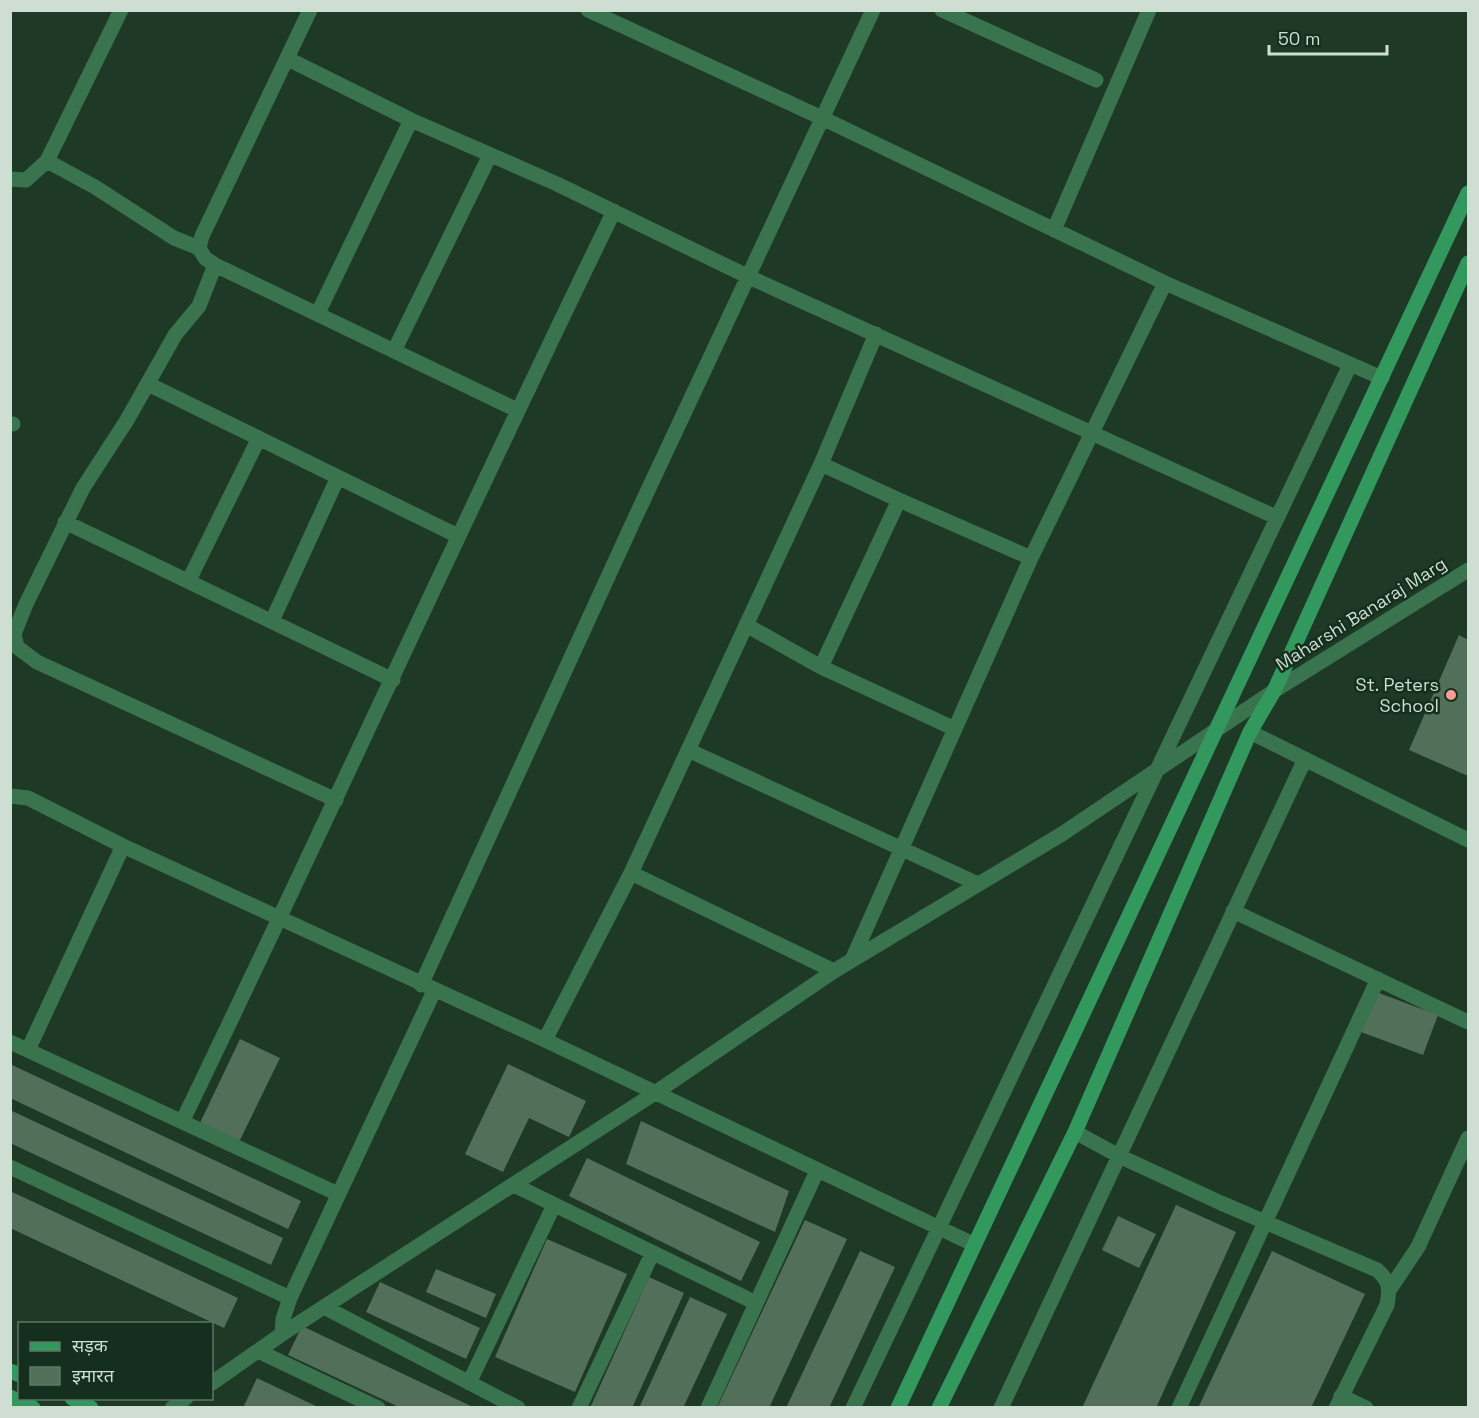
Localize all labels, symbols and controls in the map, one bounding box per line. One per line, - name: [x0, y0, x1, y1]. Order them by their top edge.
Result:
- scale bar: [1269, 18, 1388, 56]
- text: 50 m: [1278, 27, 1320, 50]
- street label: Maharshi Banaraj Marg: [1271, 552, 1450, 676]
- place label: St. Peters School: [1356, 673, 1439, 717]
- marker: St. Peters School: [1444, 688, 1458, 702]
- legend: [18, 1322, 213, 1400]
- text: सड़क: [72, 1334, 109, 1357]
- text: इमारत: [72, 1364, 115, 1387]

